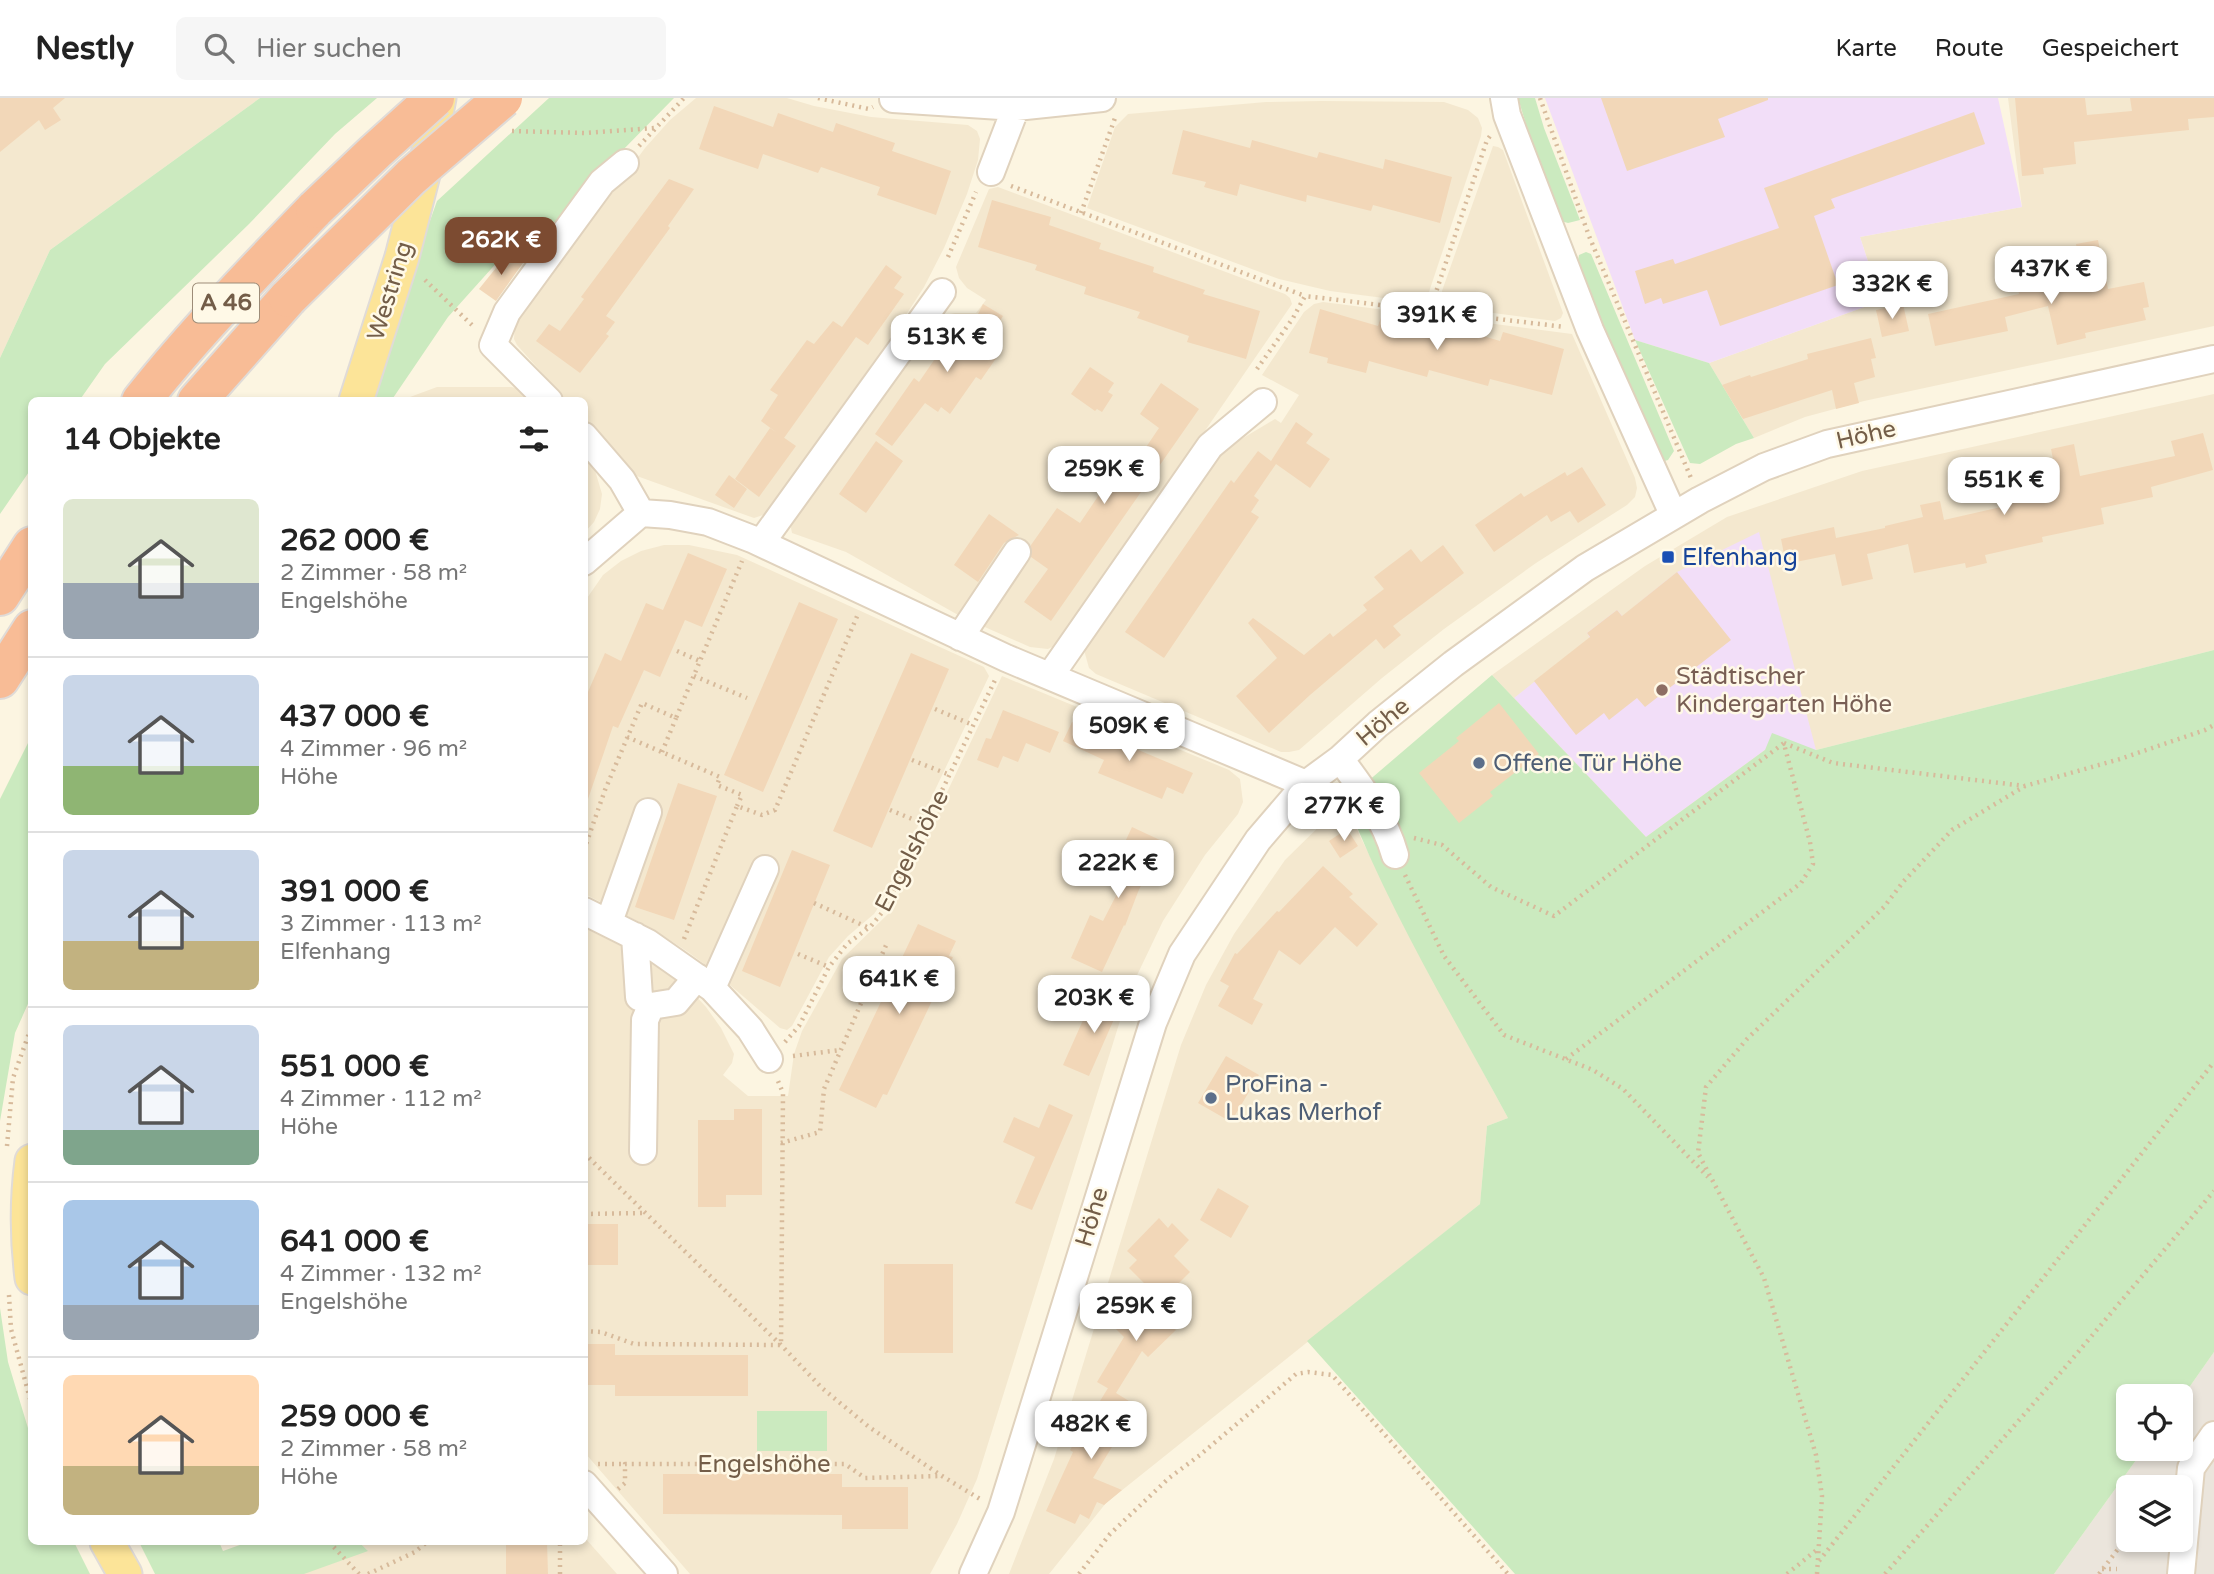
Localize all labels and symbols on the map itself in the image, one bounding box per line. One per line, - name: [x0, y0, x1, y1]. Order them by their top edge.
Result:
- pin: 262K €: [444, 218, 558, 277]
- street label: Westring: [361, 238, 419, 344]
- pin: 437K €: [1994, 246, 2108, 306]
- pin: 332K €: [1835, 262, 1949, 321]
- road number: A 46: [193, 284, 259, 322]
- pin: 391K €: [1380, 292, 1494, 352]
- pin: 513K €: [890, 314, 1004, 374]
- street label: Höhe: [1833, 414, 1899, 456]
- pin: 259K €: [1047, 446, 1161, 506]
- pin: 551K €: [1947, 458, 2061, 517]
- place label: Elfenhang: [1682, 543, 1798, 572]
- marker: Elfenhang: [1660, 549, 1676, 565]
- place label: Städtischer Kindergarten Höhe: [1676, 662, 1892, 719]
- marker: Städtischer Kindergarten Höhe: [1654, 682, 1670, 698]
- street label: Höhe: [1350, 691, 1416, 753]
- pin: 509K €: [1072, 704, 1186, 763]
- place label: Offene Tür Höhe: [1493, 749, 1682, 778]
- marker: Offene Tür Höhe: [1471, 755, 1487, 771]
- pin: 277K €: [1287, 784, 1401, 843]
- street label: Engelshöhe: [869, 785, 955, 917]
- pin: 222K €: [1061, 840, 1175, 900]
- pin: 641K €: [842, 956, 956, 1016]
- pin: 203K €: [1037, 976, 1151, 1035]
- place label: ProFina - Lukas Merhof: [1225, 1070, 1382, 1127]
- marker: ProFina - Lukas Merhof: [1203, 1090, 1219, 1106]
- street label: Höhe: [1069, 1184, 1115, 1250]
- pin: 259K €: [1079, 1284, 1193, 1343]
- pin: 482K €: [1034, 1402, 1148, 1461]
- street label: Engelshöhe: [697, 1450, 831, 1479]

